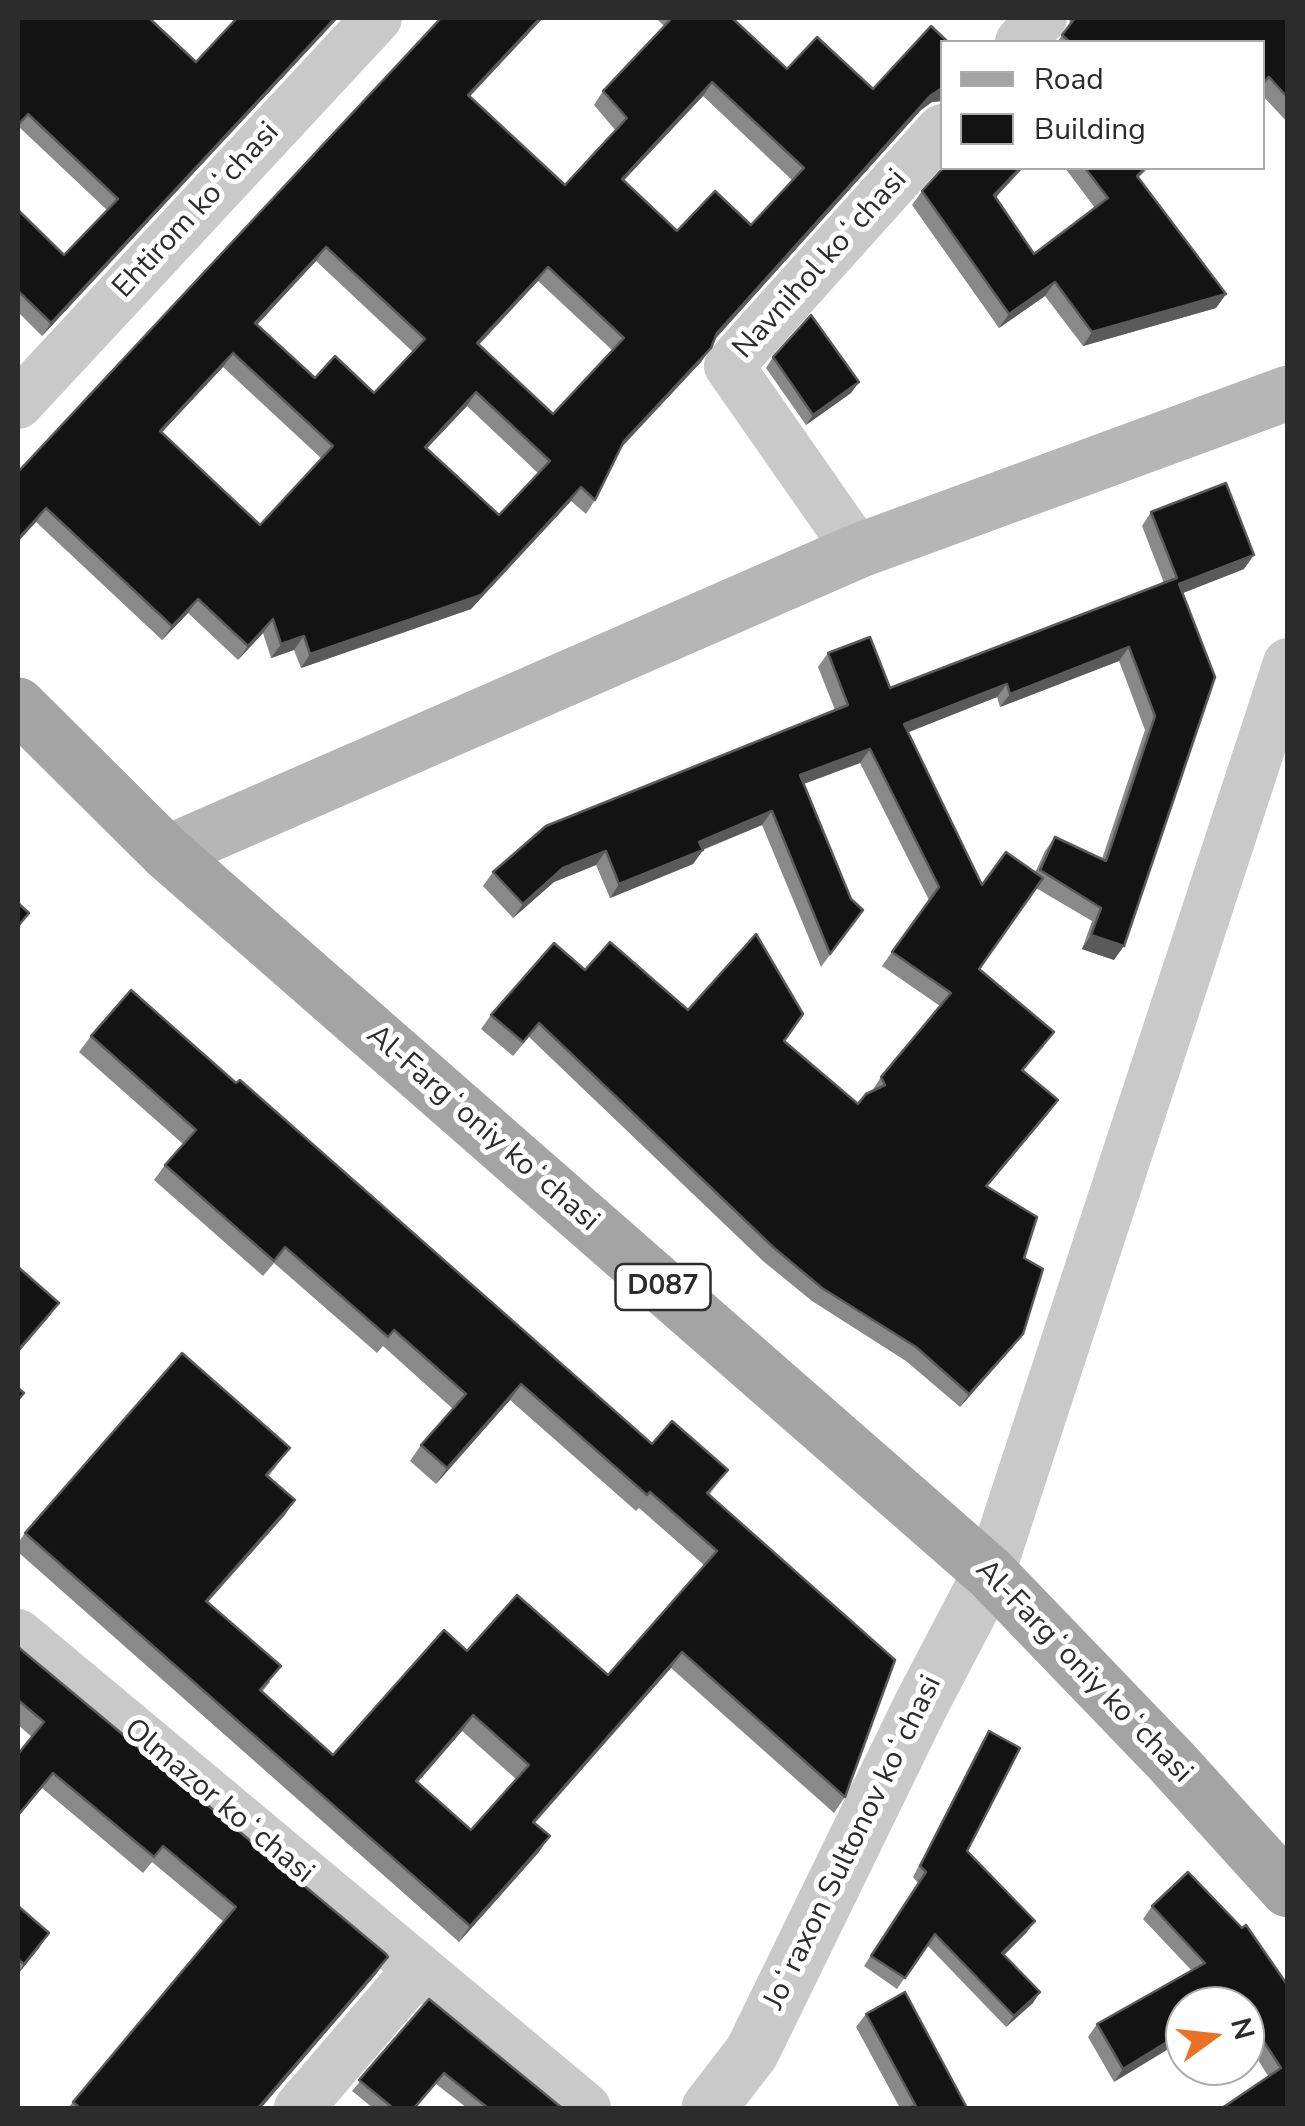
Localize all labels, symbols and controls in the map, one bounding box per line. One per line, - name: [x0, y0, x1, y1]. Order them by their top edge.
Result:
- legend: [940, 40, 1265, 170]
- text: Road: [1034, 59, 1104, 100]
- text: Building: [1034, 109, 1146, 150]
- street label: Ehtirom koʻchasi: [106, 116, 288, 306]
- street label: Navnihol koʻchasi: [727, 163, 915, 367]
- street label: Al-Fargʻoniy koʻchasi: [358, 1018, 606, 1240]
- road number: D087: [616, 1264, 710, 1310]
- street label: Al-Fargʻoniy koʻchasi: [967, 1553, 1199, 1791]
- street label: Joʻraxon Sultonov koʻchasi: [757, 1670, 951, 2016]
- street label: Olmazor koʻchasi: [116, 1712, 320, 1892]
- north arrow: [1165, 1986, 1265, 2086]
- text: N: [1221, 2014, 1263, 2044]

